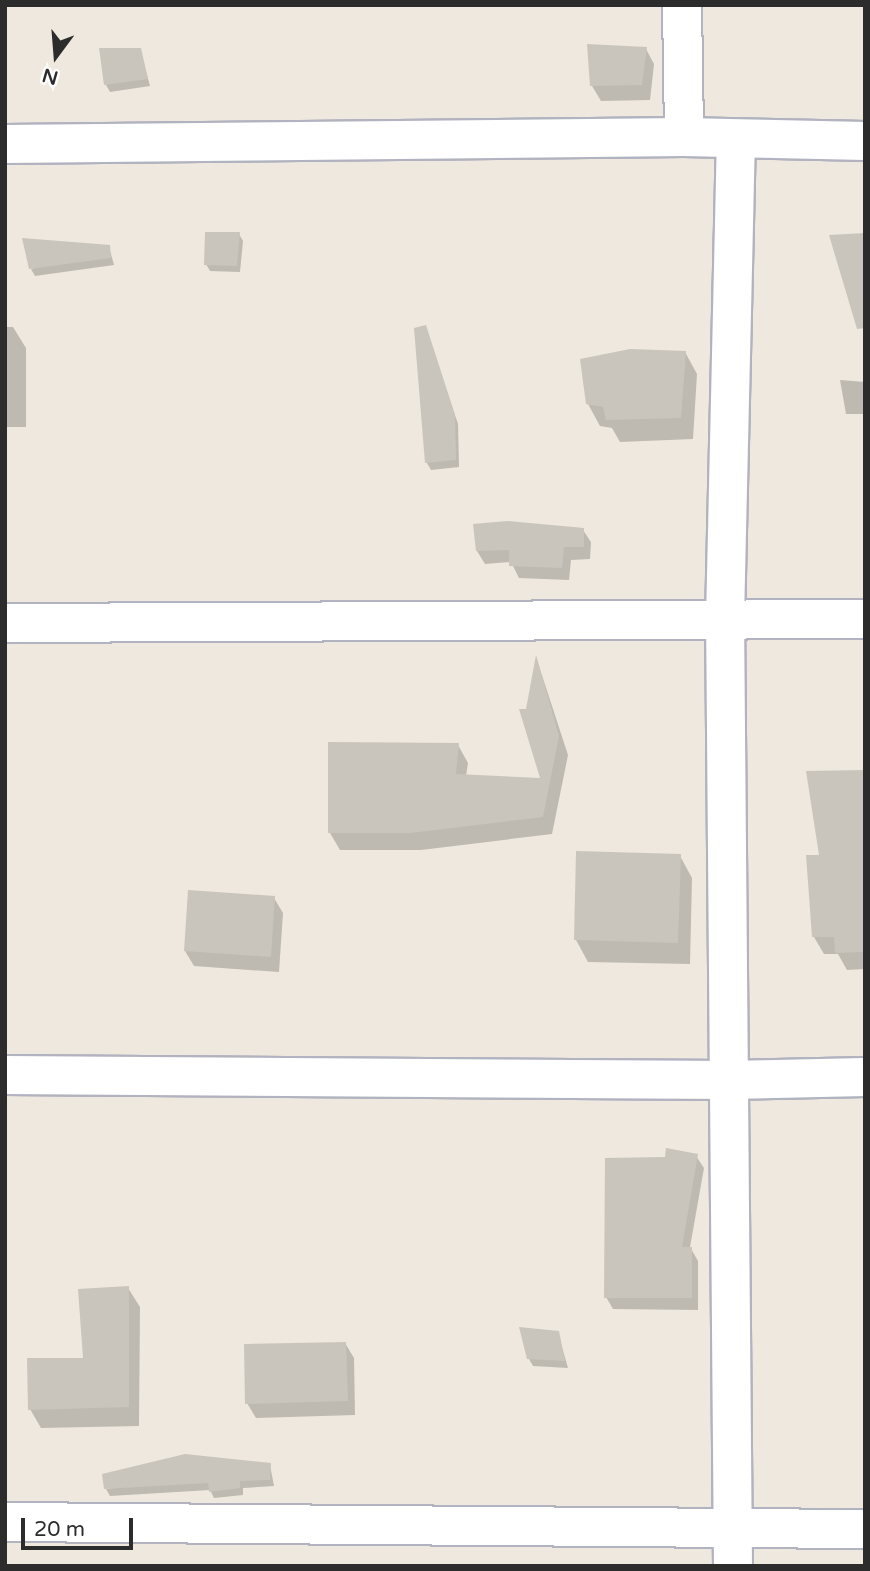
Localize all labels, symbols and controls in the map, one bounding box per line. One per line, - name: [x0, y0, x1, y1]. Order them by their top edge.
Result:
- north arrow: [21, 21, 91, 91]
- text: N: [40, 64, 61, 89]
- scale bar: [24, 1504, 136, 1548]
- text: 20 m: [34, 1517, 85, 1542]

